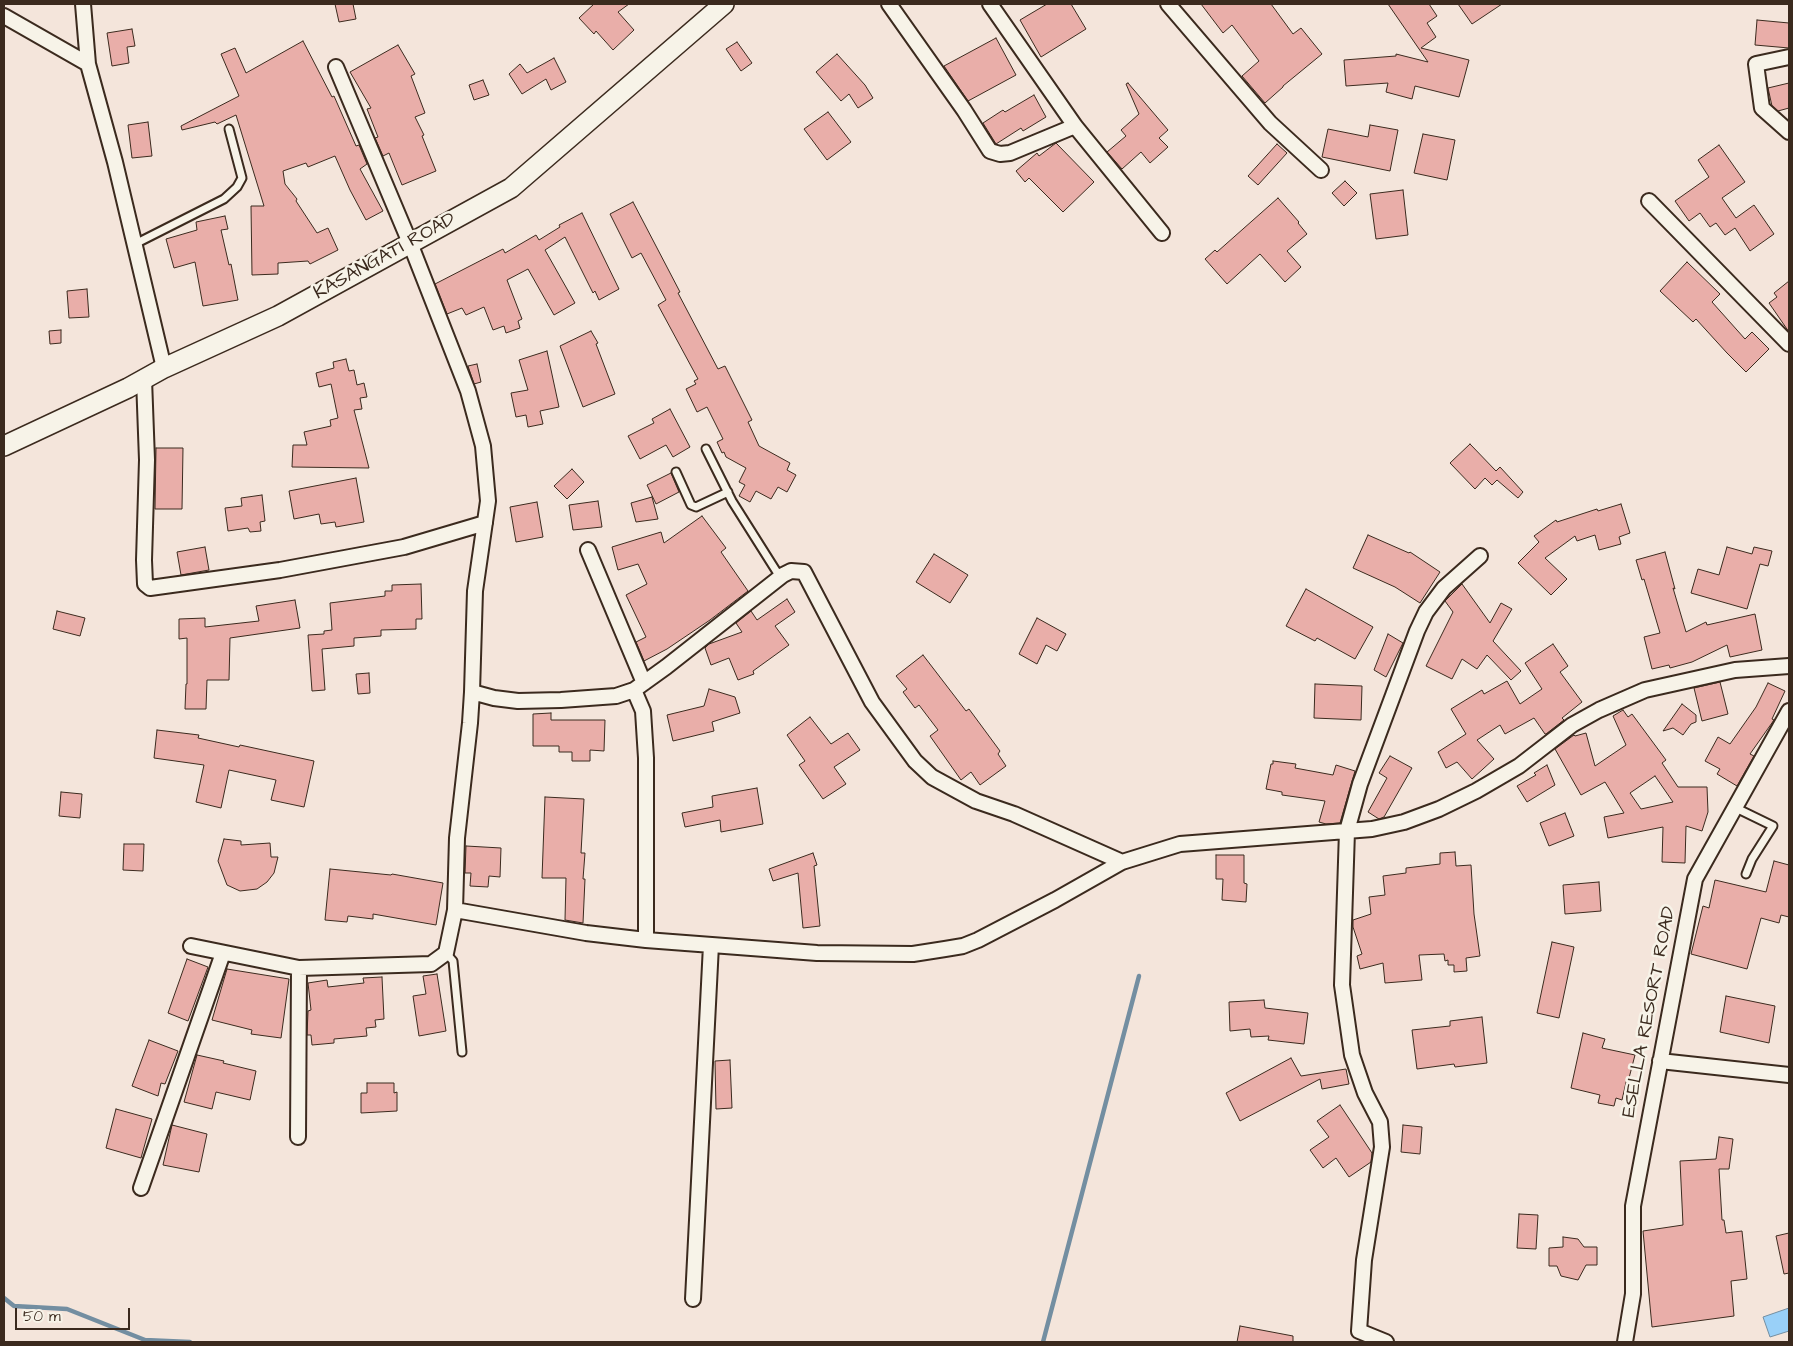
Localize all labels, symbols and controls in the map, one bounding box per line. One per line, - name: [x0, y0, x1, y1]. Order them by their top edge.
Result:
- street label: KASANGATI ROAD: [310, 209, 460, 305]
- street label: ESELLA RESORT ROAD: [1618, 905, 1682, 1119]
- scale bar: [18, 1298, 132, 1330]
- text: 50 m: [23, 1306, 61, 1327]

